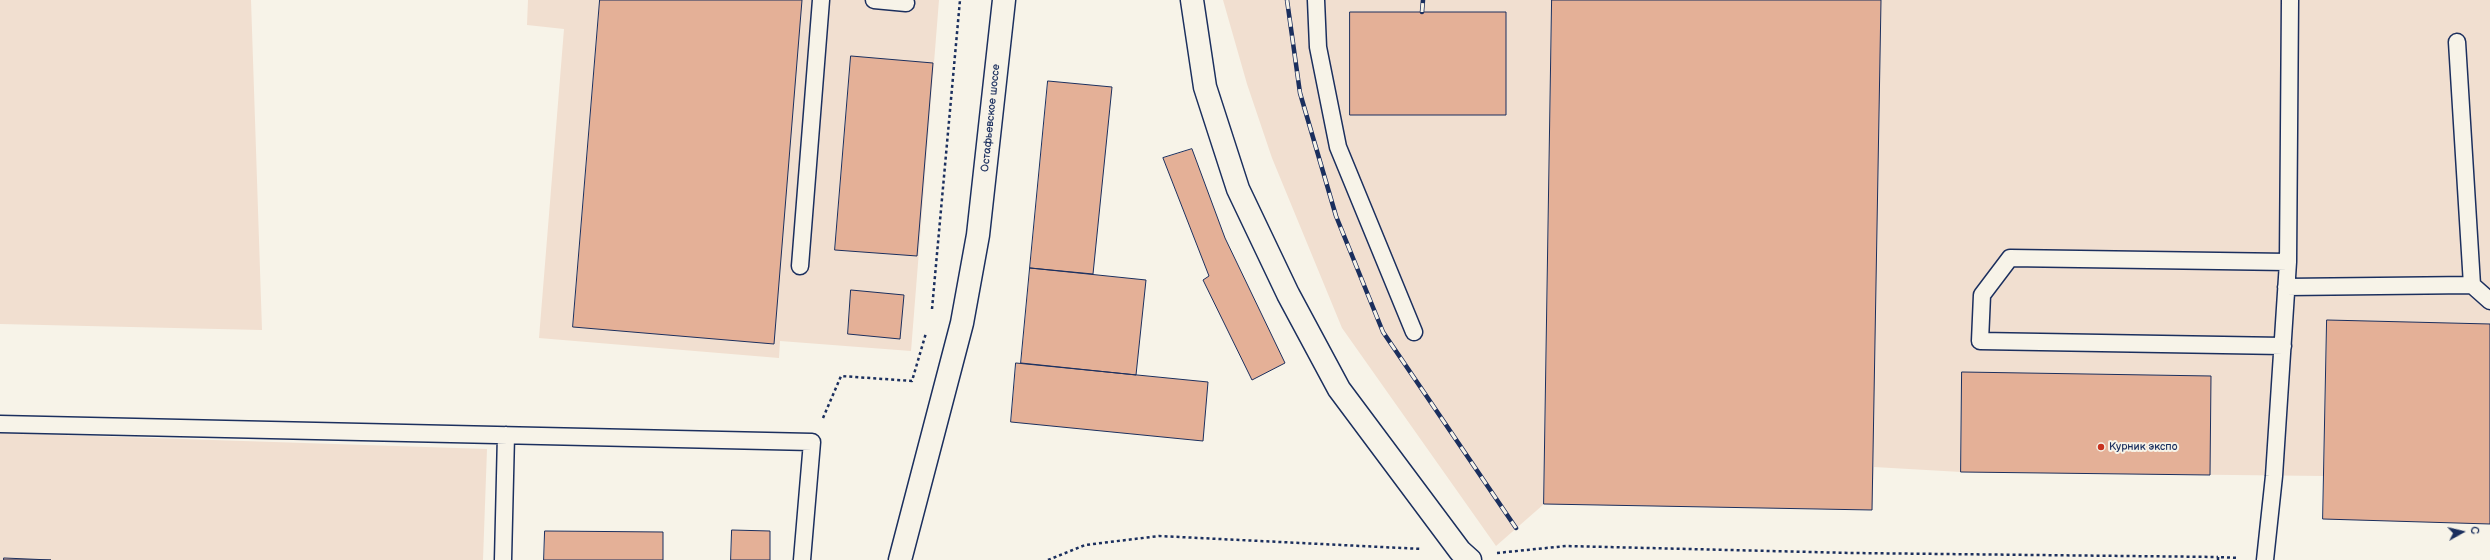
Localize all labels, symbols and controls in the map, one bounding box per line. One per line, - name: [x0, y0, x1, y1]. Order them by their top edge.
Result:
- street label: Остафьевское шоссе: [979, 63, 1003, 173]
- place label: Курник экспо: [2109, 440, 2177, 454]
- marker: Курник экспо: [2096, 442, 2106, 452]
- north arrow: [2442, 512, 2482, 552]
- text: С: [2467, 526, 2481, 535]

